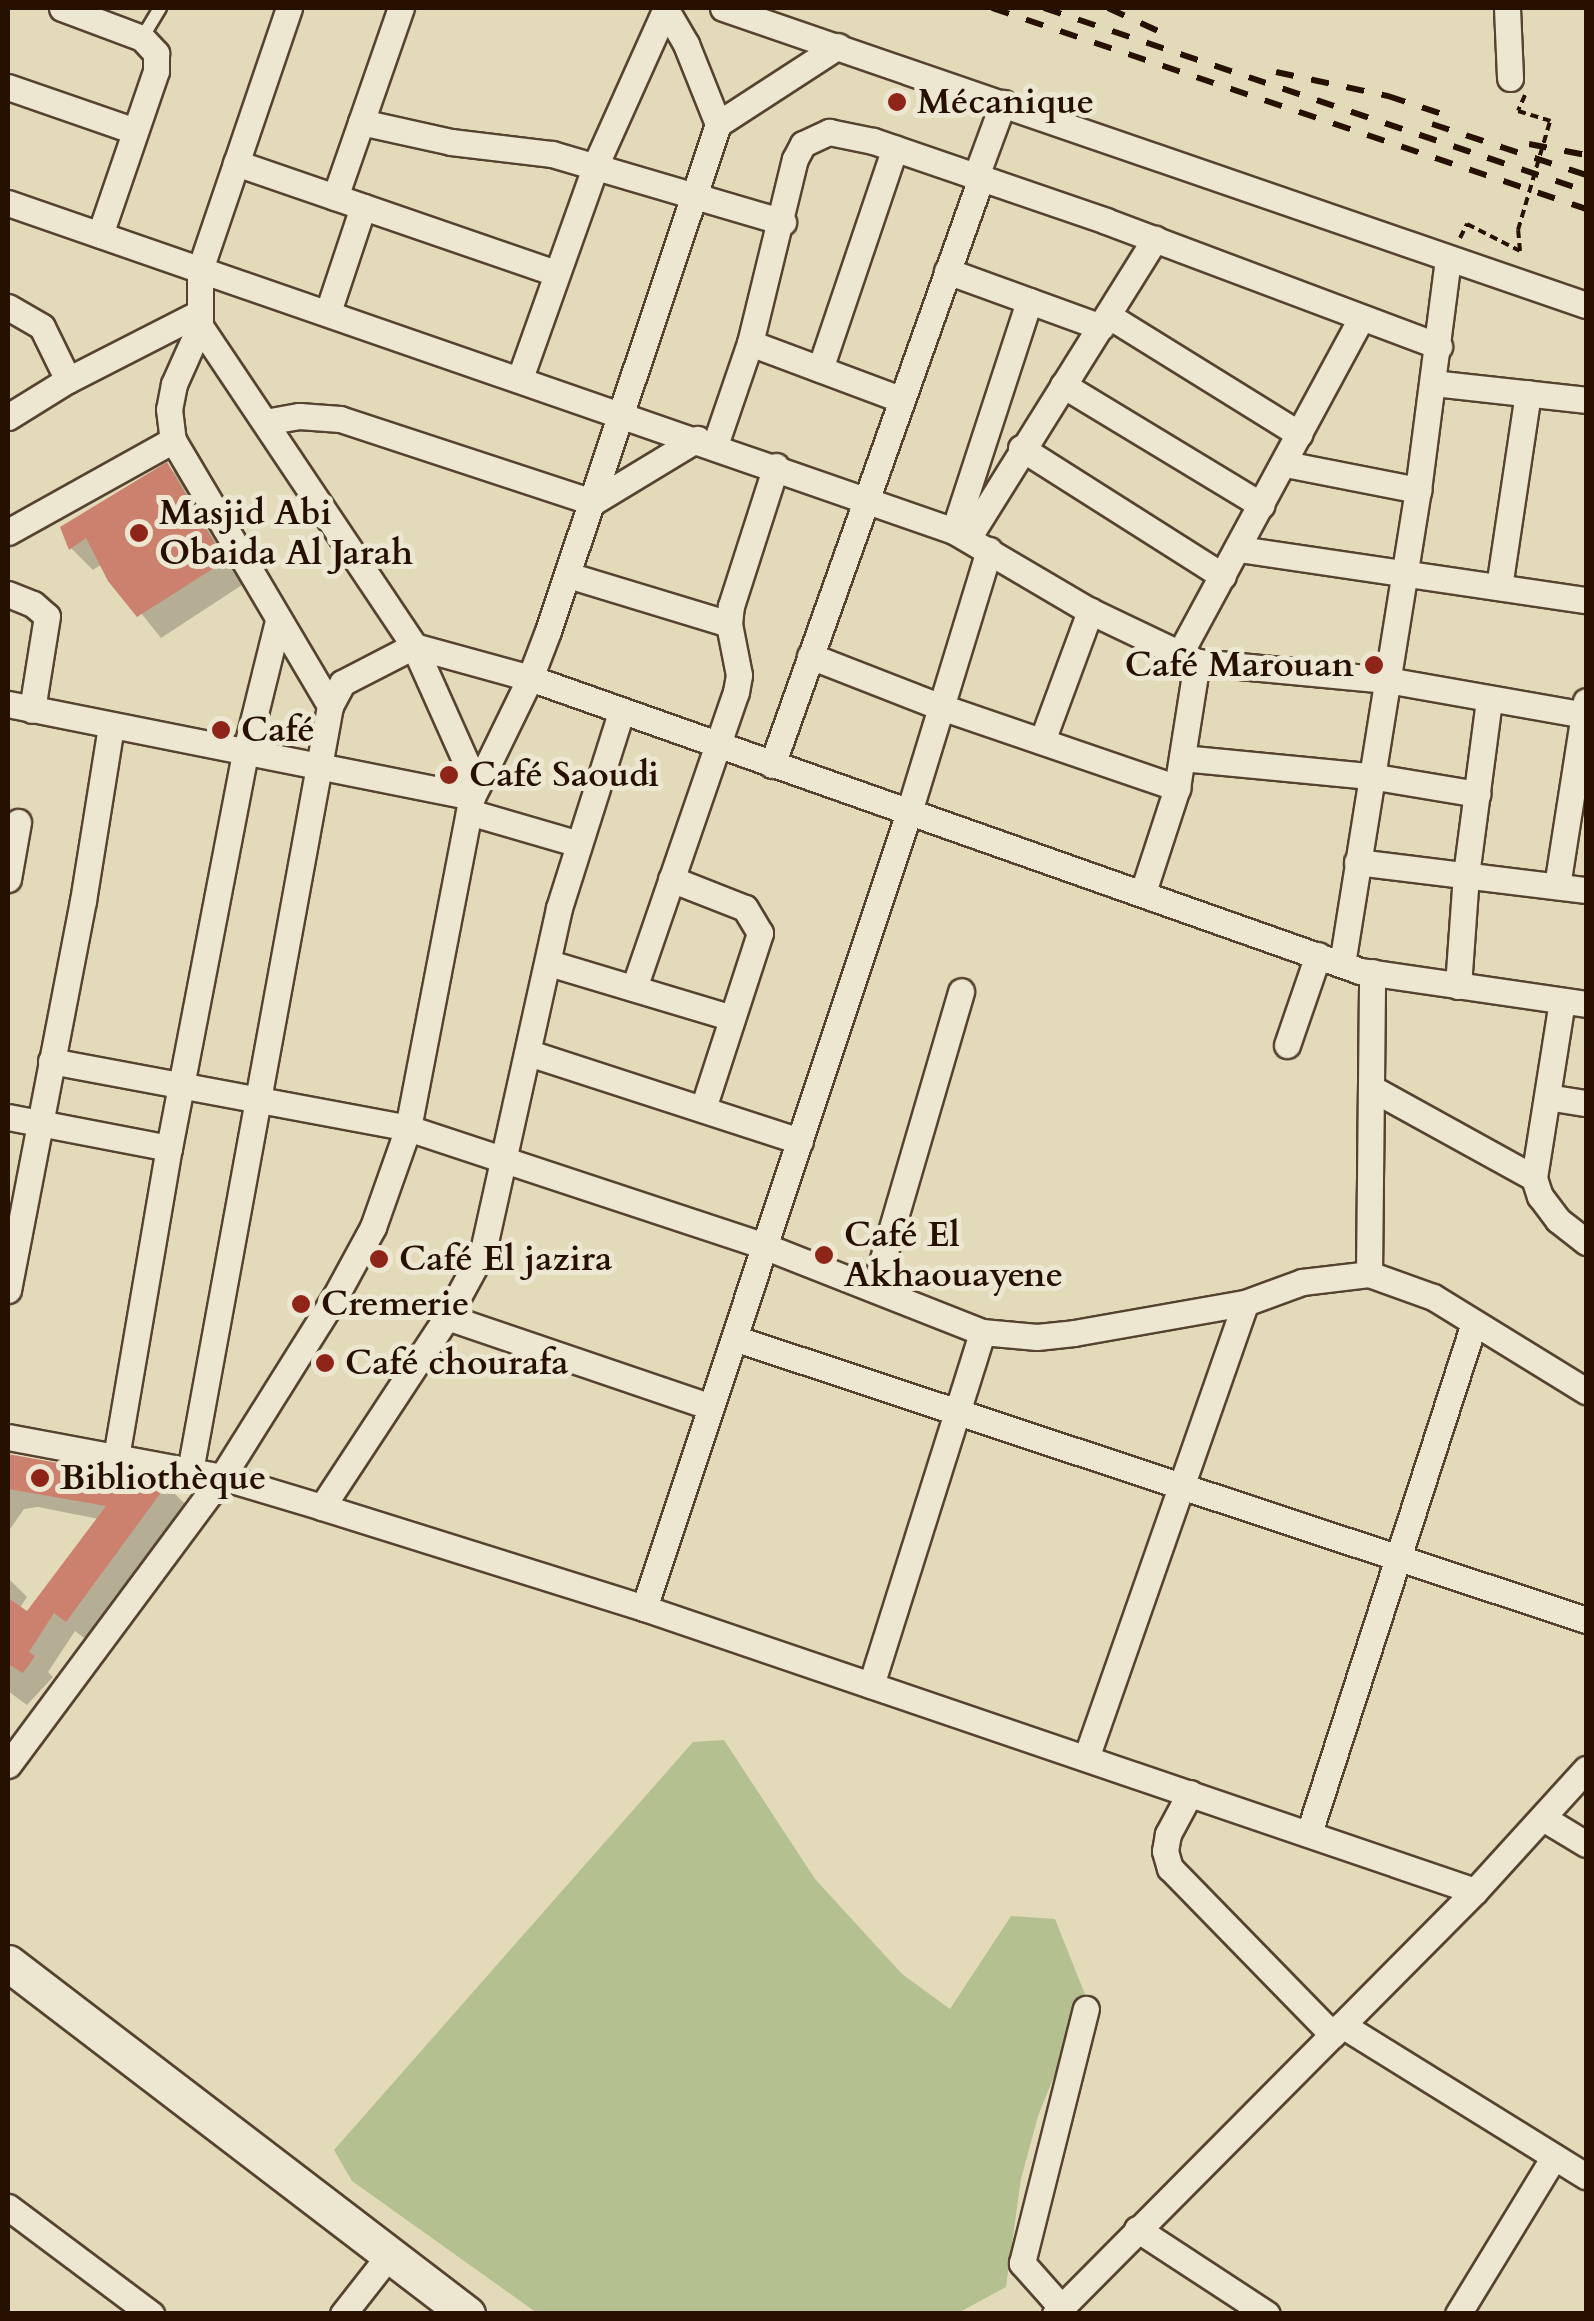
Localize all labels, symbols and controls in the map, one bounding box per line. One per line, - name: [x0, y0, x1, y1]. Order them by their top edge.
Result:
- place label: Mécanique: [917, 81, 1094, 123]
- marker: Mécanique: [886, 91, 908, 113]
- place label: Masjid Abi Obaida Al Jarah: [159, 492, 413, 574]
- marker: Masjid Abi Obaida Al Jarah: [128, 522, 150, 544]
- place label: Café Marouan: [1125, 644, 1354, 686]
- marker: Café Marouan: [1363, 654, 1385, 676]
- place label: Café: [241, 709, 315, 751]
- marker: Café: [210, 719, 232, 741]
- place label: Café Saoudi: [469, 754, 659, 796]
- marker: Café Saoudi: [438, 764, 460, 786]
- place label: Café El Akhaouayene: [844, 1214, 1063, 1296]
- place label: Café El jazira: [399, 1238, 612, 1280]
- marker: Café El Akhaouayene: [813, 1244, 835, 1266]
- marker: Café El jazira: [368, 1248, 390, 1270]
- place label: Cremerie: [321, 1283, 469, 1325]
- marker: Cremerie: [290, 1293, 312, 1315]
- place label: Café chourafa: [345, 1342, 569, 1384]
- marker: Café chourafa: [314, 1352, 336, 1374]
- place label: Bibliothèque: [60, 1457, 266, 1499]
- marker: Bibliothèque: [29, 1467, 51, 1489]

